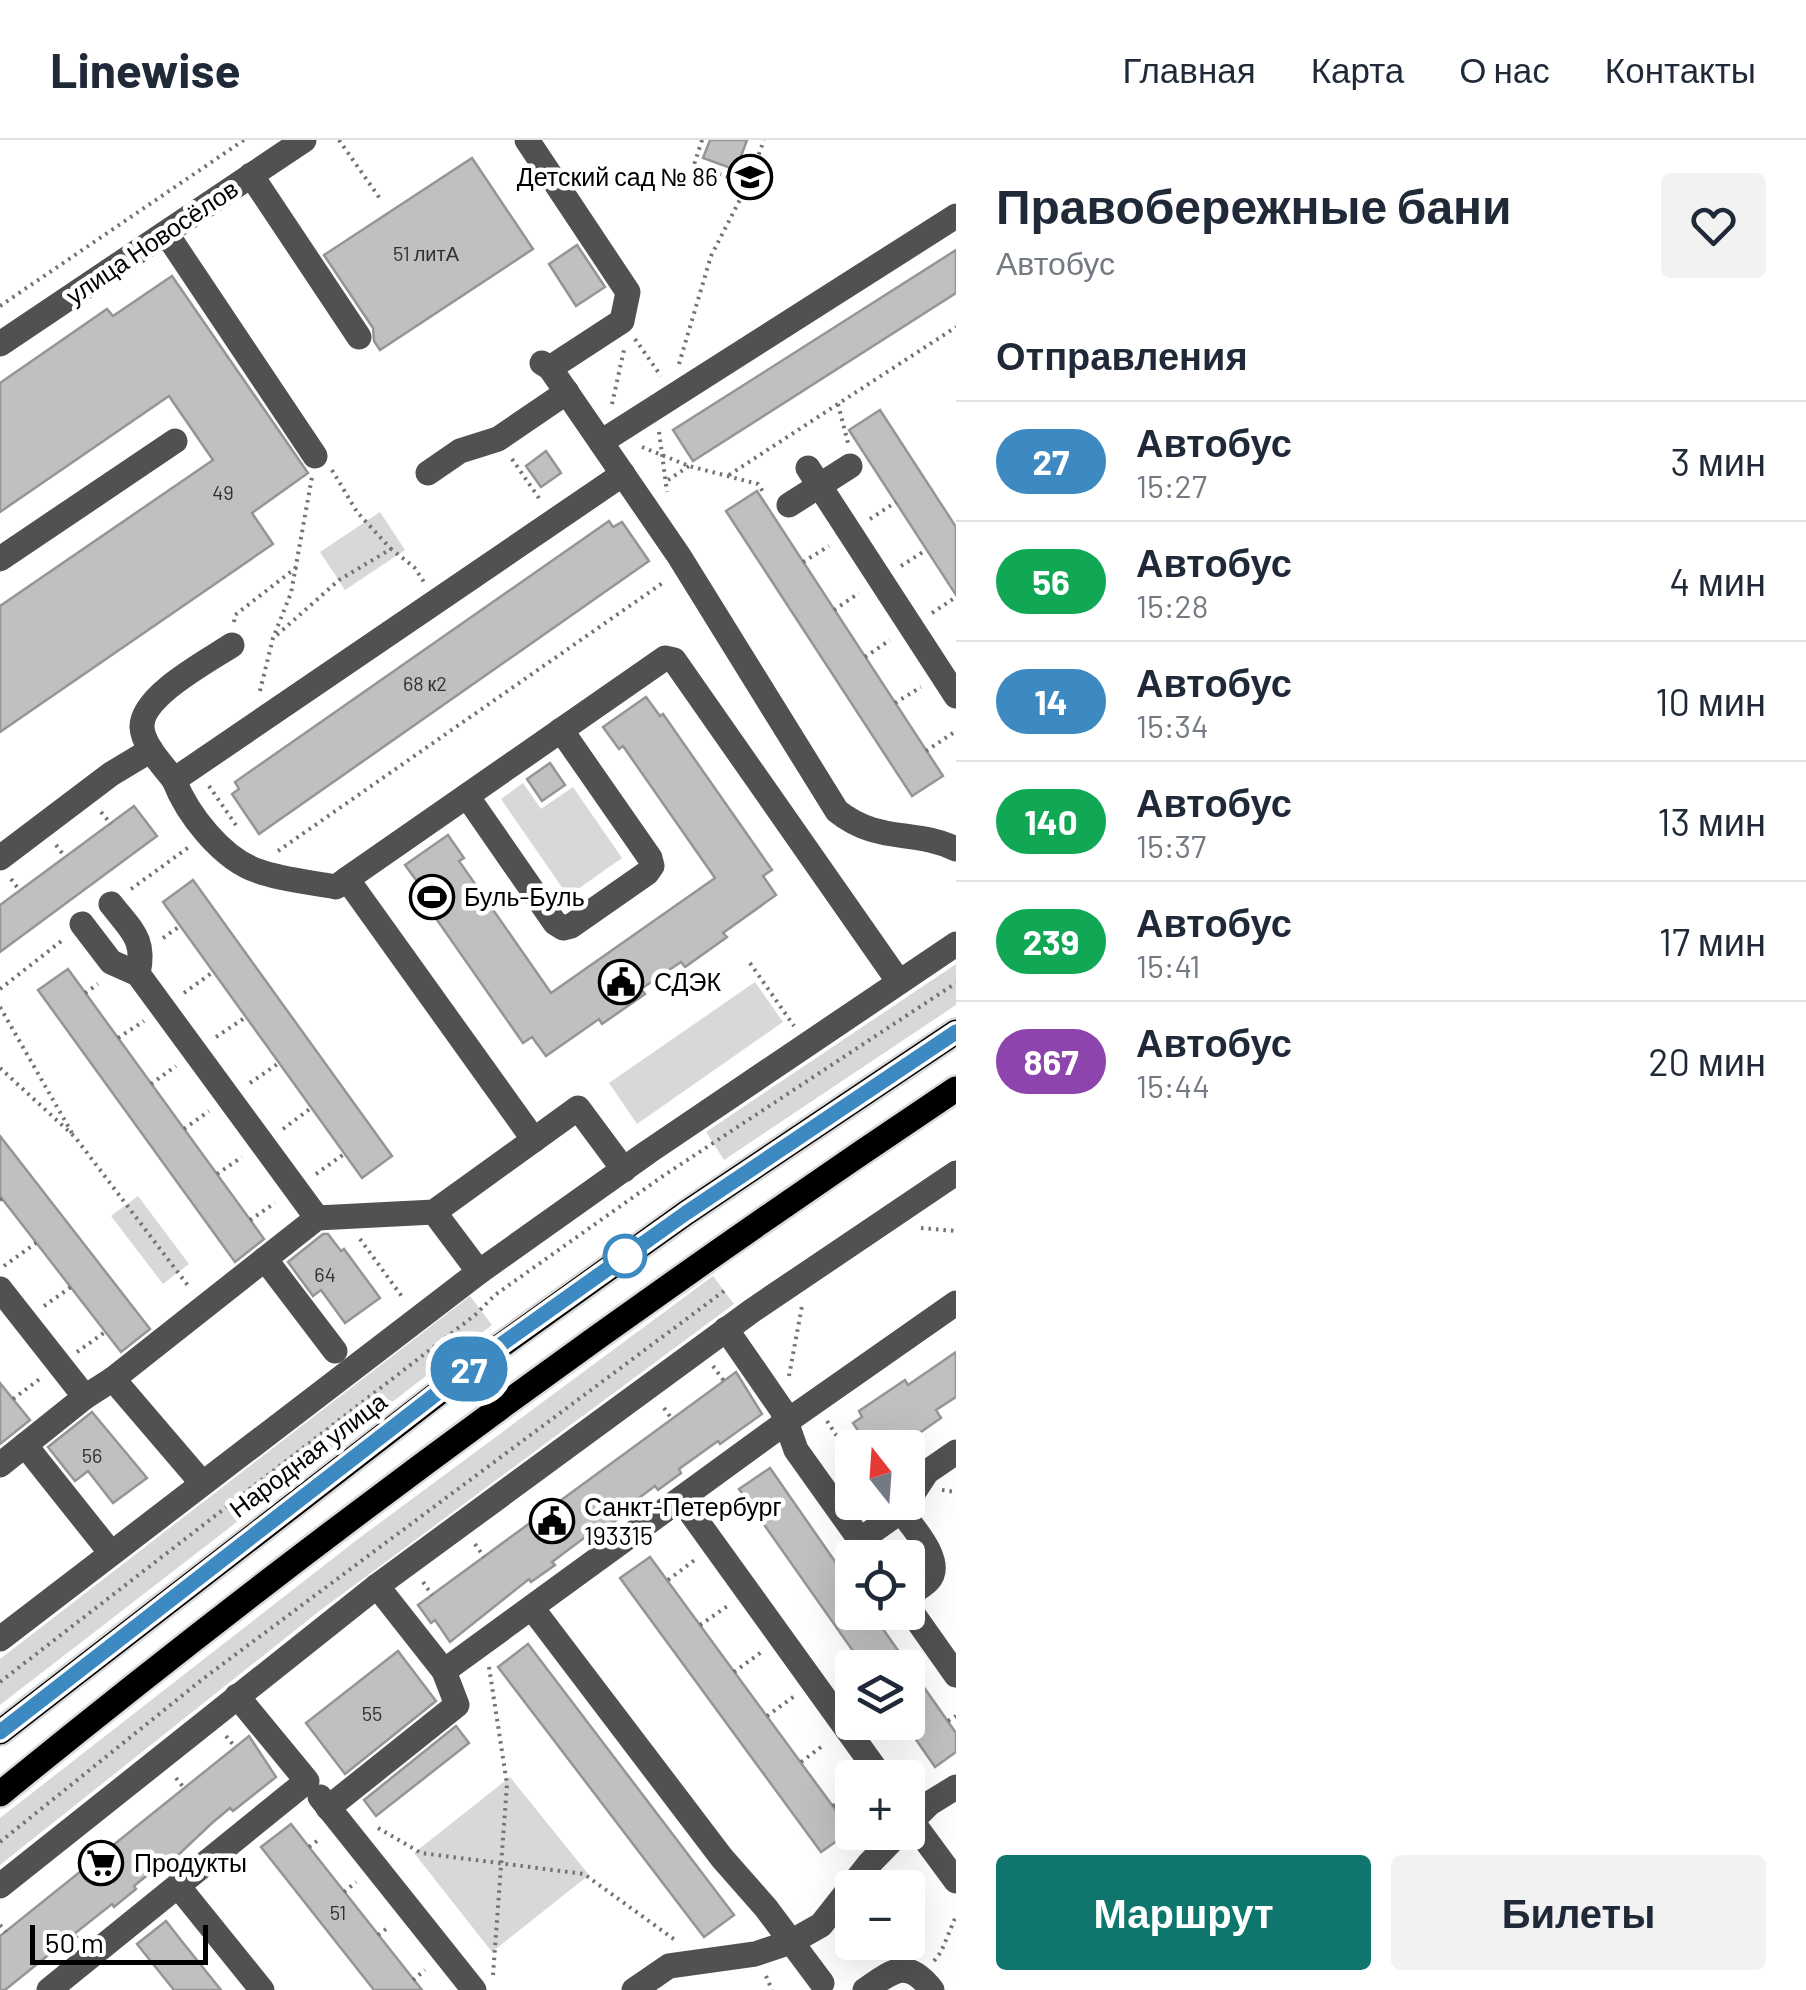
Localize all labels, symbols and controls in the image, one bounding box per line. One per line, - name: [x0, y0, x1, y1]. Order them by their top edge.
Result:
- text: Linewise: [50, 40, 241, 98]
- text: Главная: [1122, 48, 1256, 90]
- text: Карта: [1311, 48, 1404, 90]
- text: О нас: [1459, 48, 1550, 90]
- text: Контакты: [1605, 48, 1756, 90]
- school or university icon: Детский сад № 86: [727, 154, 773, 200]
- place label: Детский сад № 86: [517, 161, 718, 191]
- street label: улица Новосёлов: [60, 173, 243, 310]
- button: heart: [1661, 173, 1766, 278]
- text: Правобережные бани: [996, 176, 1512, 234]
- house number: 51 литА: [393, 241, 460, 265]
- text: Автобус: [996, 243, 1115, 281]
- text: Отправления: [996, 332, 1248, 378]
- text: Автобус: [1136, 419, 1292, 465]
- text: 3 мин: [1670, 438, 1766, 484]
- text: 27: [1033, 440, 1069, 482]
- text: 15:27: [1136, 466, 1207, 504]
- house number: 49: [212, 480, 234, 504]
- text: Автобус: [1136, 539, 1292, 585]
- text: 4 мин: [1669, 558, 1766, 604]
- text: 56: [1032, 560, 1070, 602]
- text: 15:28: [1136, 586, 1208, 624]
- text: Автобус: [1136, 659, 1292, 705]
- house number: 68 к2: [403, 671, 447, 695]
- text: 10 мин: [1655, 678, 1766, 724]
- text: 14: [1034, 680, 1068, 722]
- text: 15:34: [1136, 706, 1209, 744]
- text: Автобус: [1136, 779, 1292, 825]
- text: 13 мин: [1657, 798, 1766, 844]
- text: 140: [1024, 800, 1078, 842]
- text: 15:37: [1136, 826, 1206, 864]
- sports icon: Буль-Буль: [409, 874, 455, 920]
- place label: Буль-Буль: [464, 881, 585, 911]
- text: Автобус: [1136, 899, 1292, 945]
- text: 17 мин: [1659, 918, 1766, 964]
- text: 239: [1023, 920, 1079, 962]
- text: 15:41: [1136, 946, 1200, 984]
- public building icon: СДЭК: [598, 959, 644, 1005]
- place label: СДЭК: [654, 966, 721, 996]
- text: Автобус: [1136, 1019, 1292, 1065]
- text: 20 мин: [1648, 1038, 1766, 1084]
- text: 867: [1023, 1040, 1079, 1082]
- text: 15:44: [1136, 1066, 1210, 1104]
- unlabelled marker: [604, 1235, 646, 1277]
- house number: 64: [314, 1262, 336, 1286]
- line badge: 27: [424, 1336, 514, 1402]
- text: 27: [451, 1348, 487, 1390]
- street label: Народная улица: [223, 1385, 392, 1523]
- north arrow: [835, 1430, 925, 1520]
- map controls: [835, 1430, 925, 1960]
- house number: 56: [82, 1443, 102, 1467]
- place label: Санкт-Петербург 193315: [584, 1491, 782, 1550]
- public building icon: Санкт-Петербург 193315: [529, 1498, 575, 1544]
- button: locate: [835, 1540, 925, 1630]
- button: layers: [835, 1650, 925, 1740]
- house number: 55: [362, 1701, 382, 1725]
- button: +: [835, 1760, 925, 1850]
- supermarket icon: Продукты: [78, 1840, 124, 1886]
- place label: Продукты: [134, 1847, 247, 1877]
- button: Маршрут: [996, 1855, 1371, 1970]
- button: Билеты: [1391, 1855, 1766, 1970]
- button: −: [835, 1870, 925, 1960]
- house number: 51: [330, 1900, 346, 1924]
- scale bar: [30, 1920, 208, 1964]
- text: 50 m: [45, 1925, 104, 1959]

